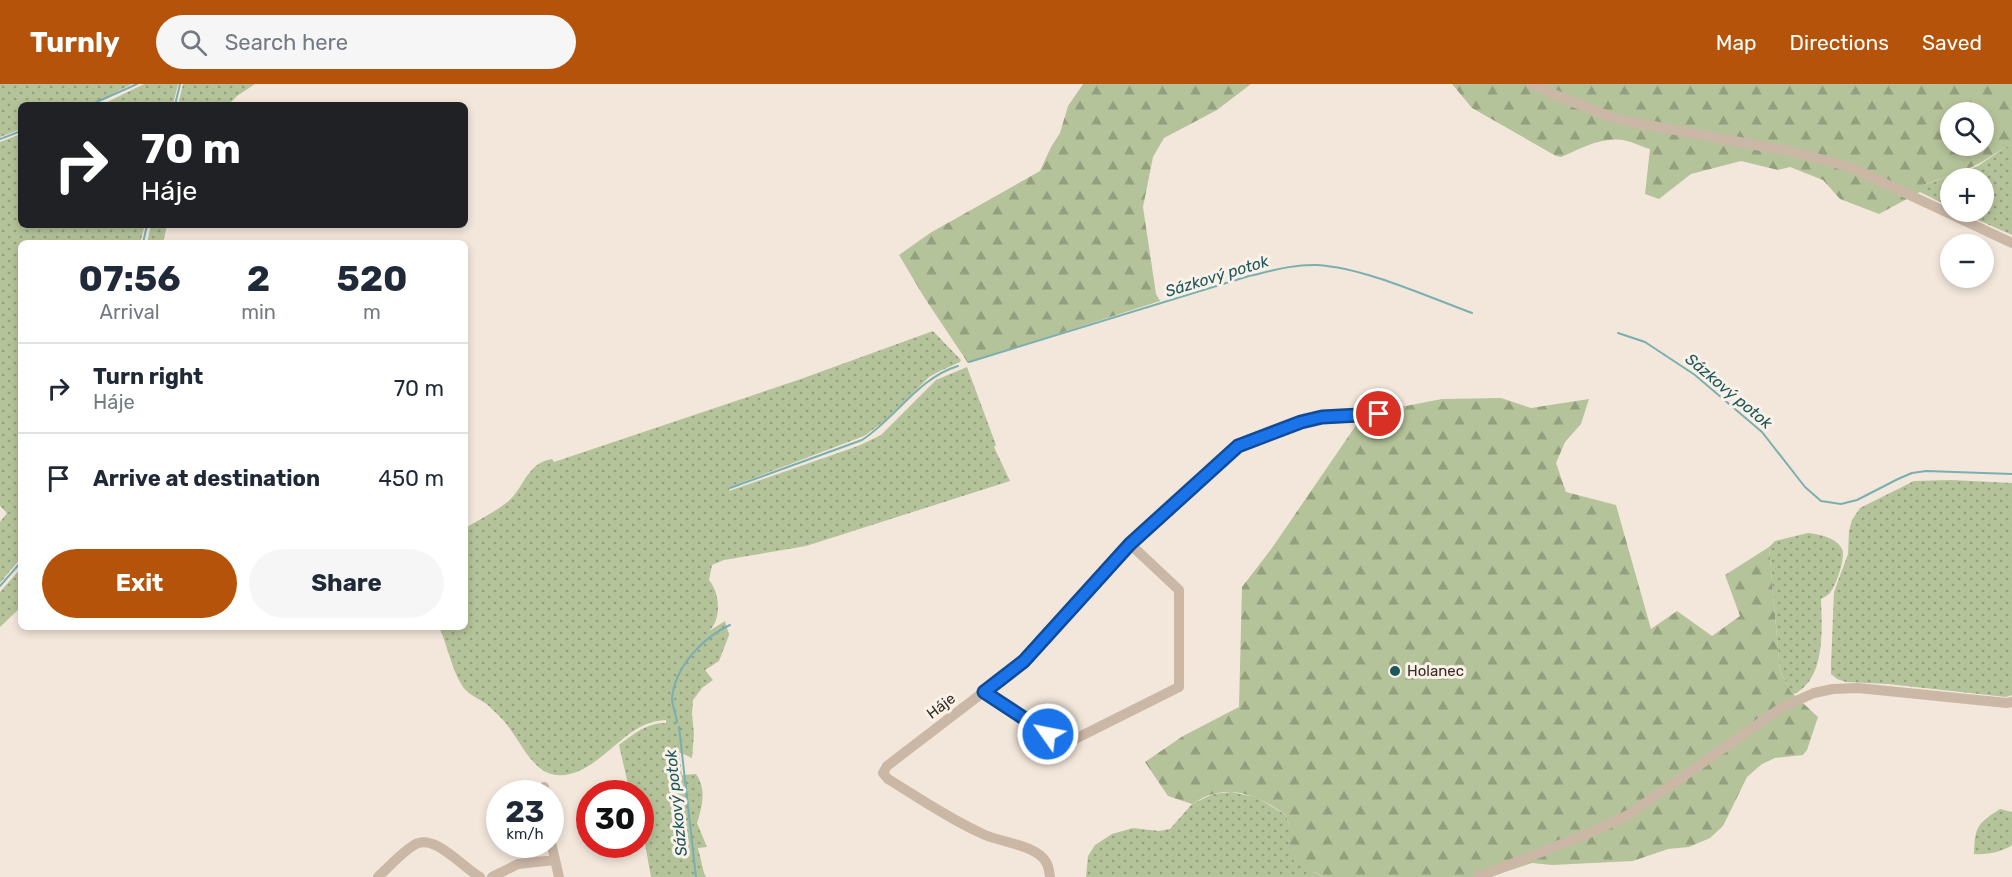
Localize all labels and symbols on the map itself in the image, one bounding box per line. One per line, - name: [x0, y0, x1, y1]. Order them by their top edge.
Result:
- water label: Sázkový potok: [1163, 251, 1272, 301]
- water label: Sázkový potok: [1682, 349, 1777, 433]
- pin: [1353, 388, 1404, 439]
- place label: Holanec: [1407, 662, 1464, 680]
- marker: Holanec: [1388, 664, 1402, 678]
- street label: Háje: [923, 689, 959, 723]
- position arrow: [1016, 702, 1080, 766]
- water label: Sázkový potok: [661, 748, 691, 857]
- speed limit sign: 30: [576, 780, 654, 858]

